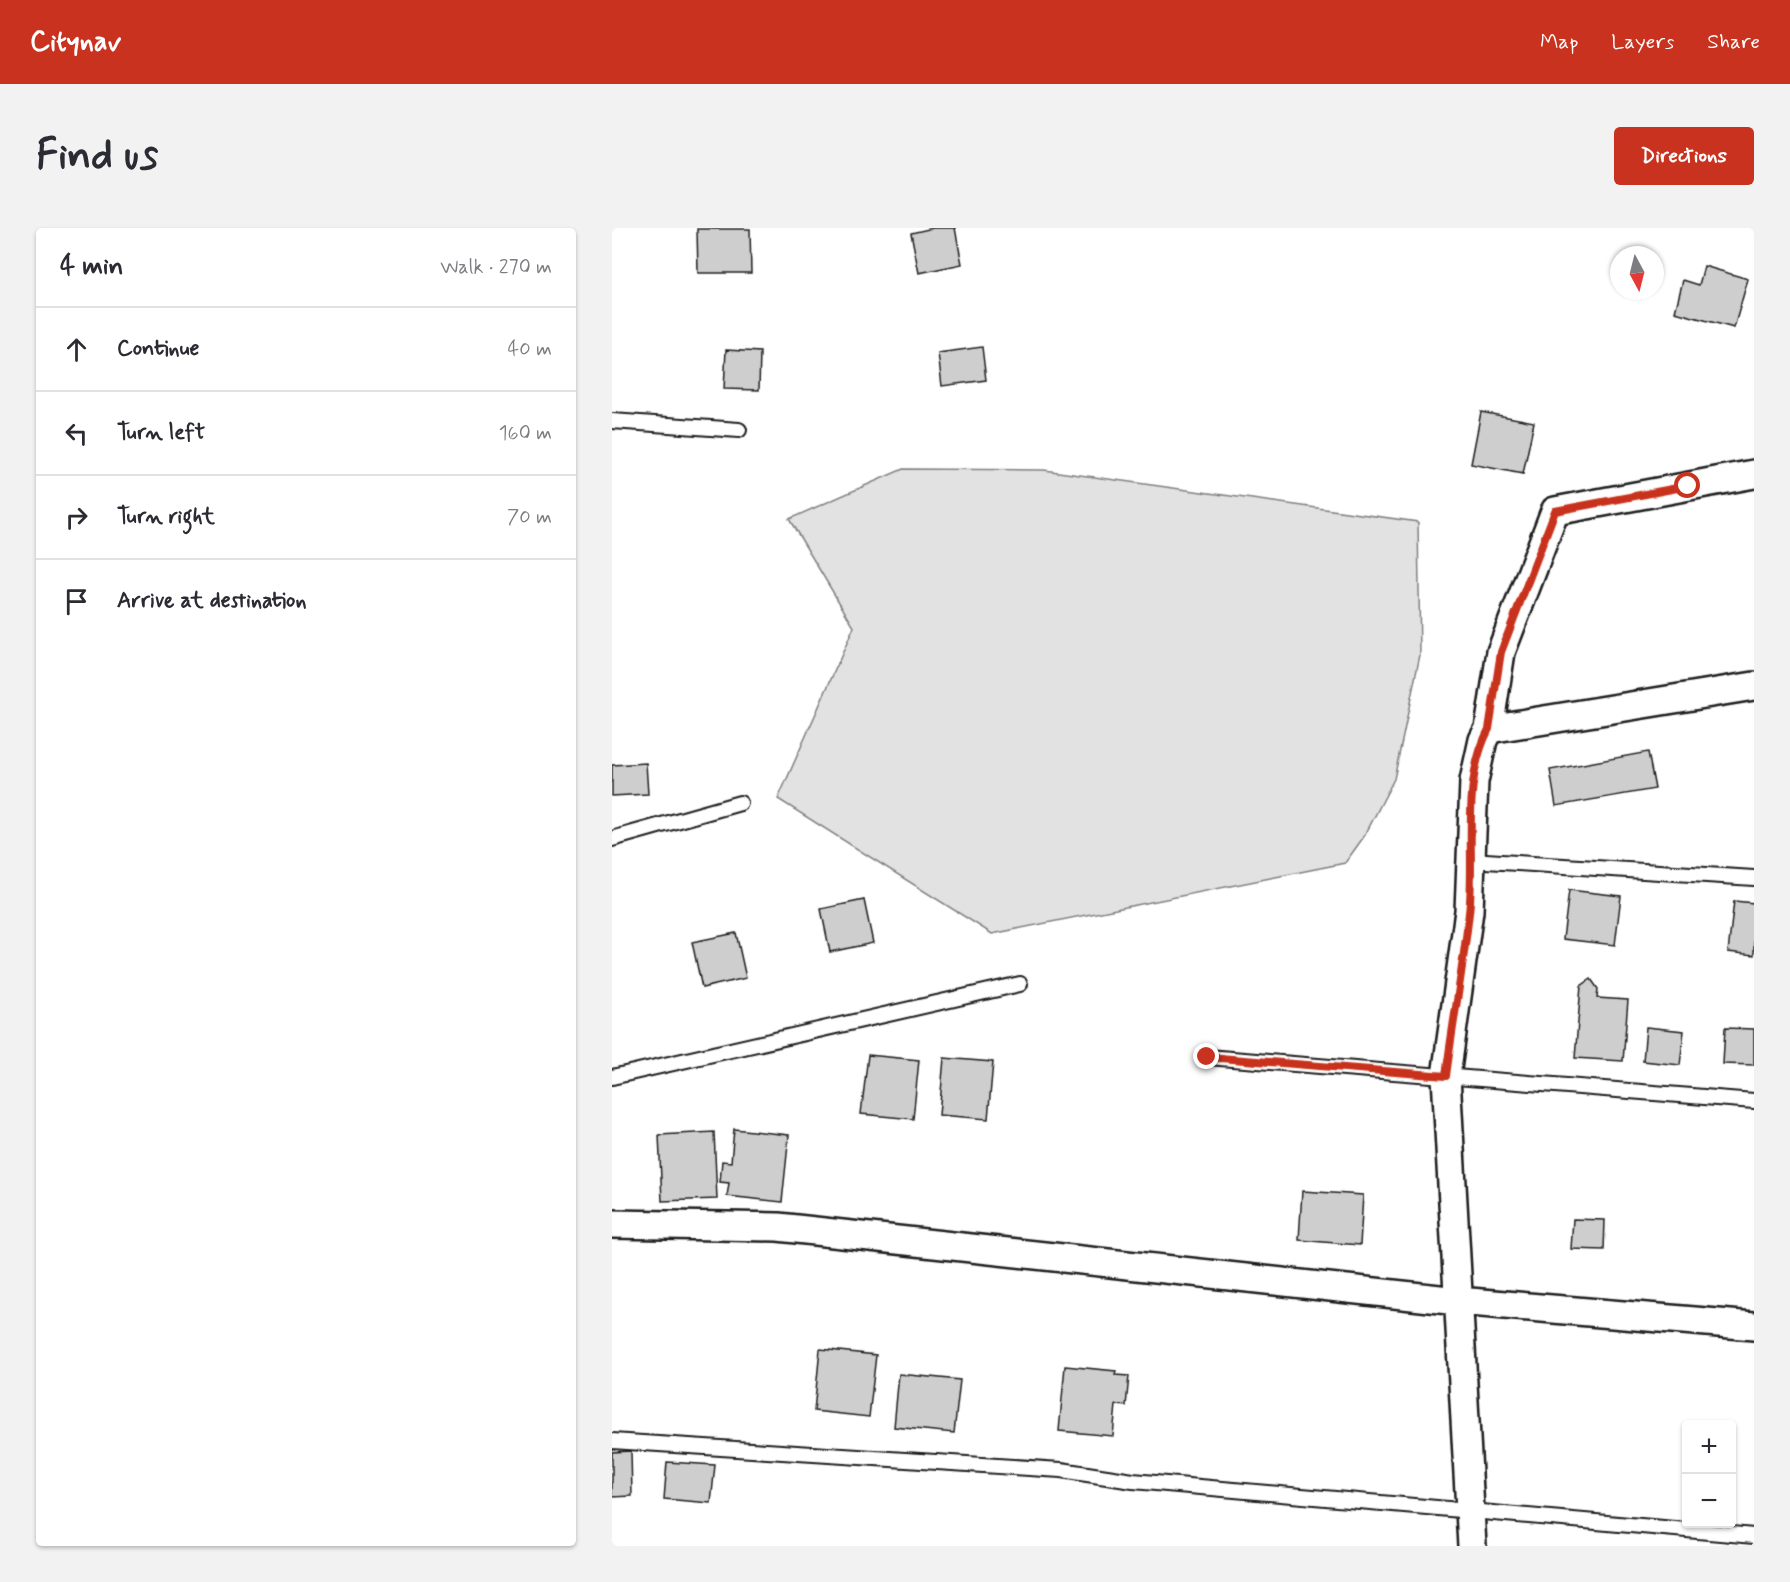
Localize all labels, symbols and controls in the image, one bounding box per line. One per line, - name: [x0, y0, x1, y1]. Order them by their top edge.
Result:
- text: Citynav: [30, 24, 121, 61]
- text: Map: [1540, 28, 1578, 56]
- text: Layers: [1611, 28, 1674, 56]
- text: Share: [1707, 28, 1760, 56]
- button: Directions: [1614, 127, 1754, 185]
- text: Find us: [36, 129, 158, 184]
- north arrow: [1610, 246, 1664, 300]
- text: 4 min: [60, 250, 123, 284]
- text: Walk · 270 m: [440, 254, 552, 281]
- icon: ahead: [60, 333, 93, 366]
- text: Continue: [117, 335, 199, 363]
- text: 40 m: [508, 336, 552, 363]
- icon: left: [60, 417, 93, 450]
- text: Turn left: [117, 419, 205, 447]
- text: 160 m: [499, 420, 552, 447]
- route start: [1674, 472, 1700, 498]
- icon: right: [60, 501, 93, 534]
- text: Turn right: [117, 503, 215, 531]
- text: 70 m: [507, 504, 552, 531]
- icon: arrive: [60, 585, 93, 618]
- text: Arrive at destination: [117, 587, 307, 615]
- route end: [1193, 1043, 1219, 1069]
- map controls: [1682, 1420, 1736, 1528]
- button: +: [1682, 1420, 1736, 1474]
- button: −: [1682, 1474, 1736, 1528]

